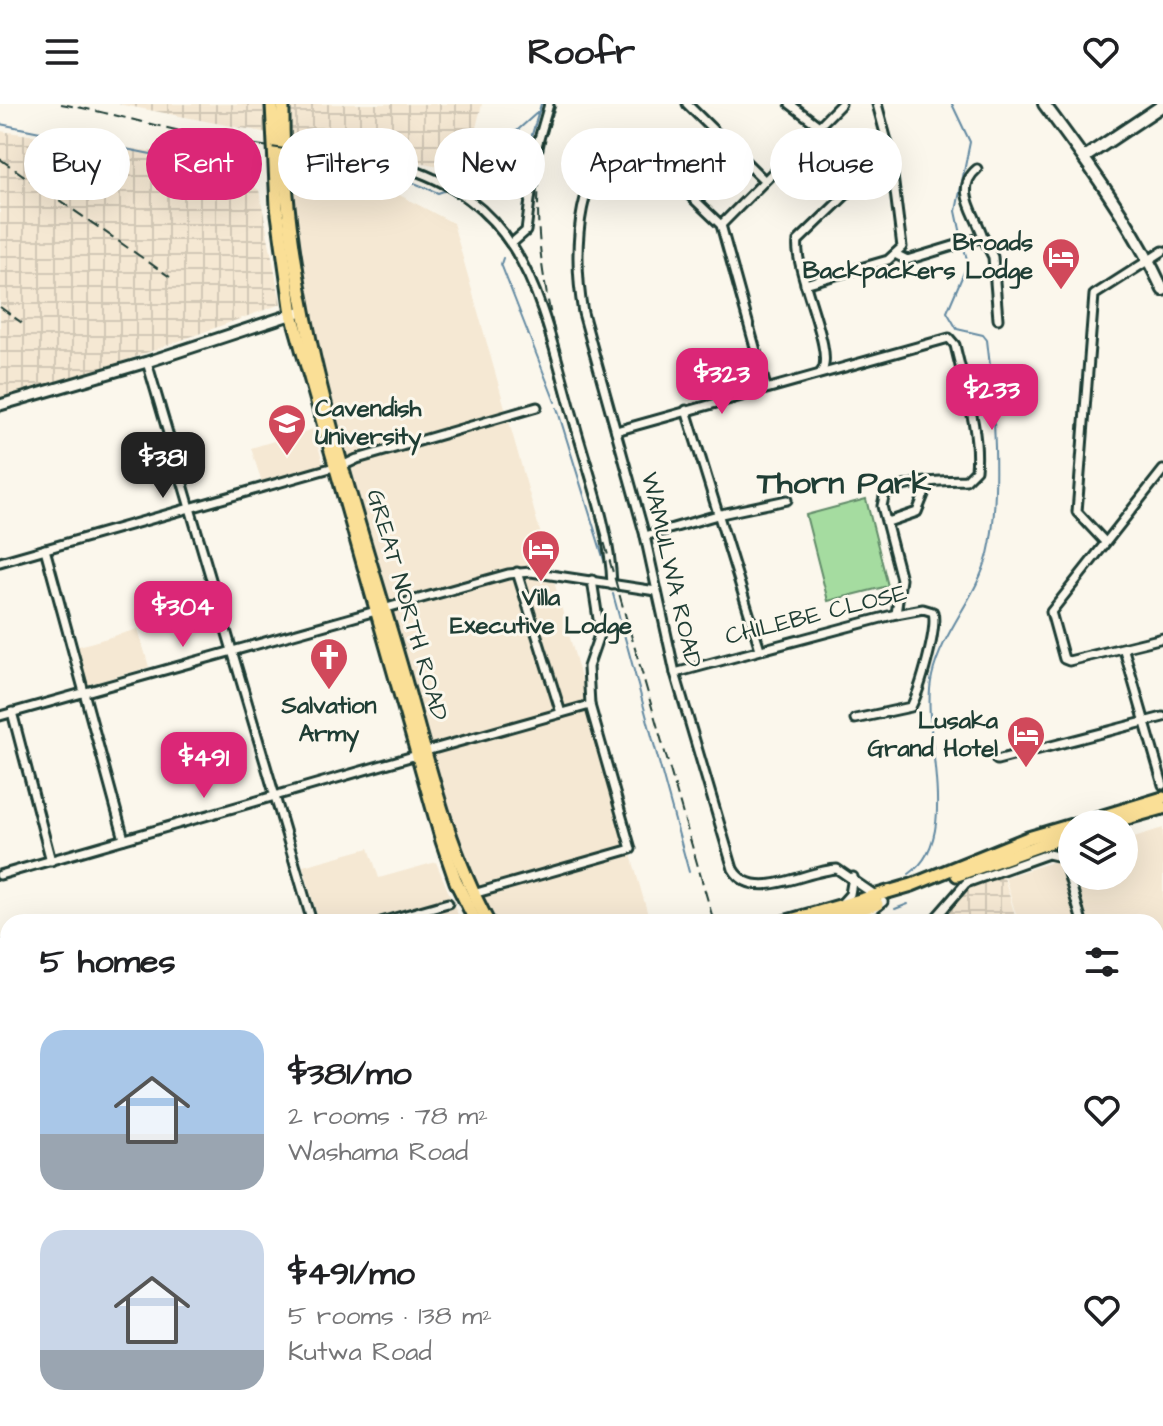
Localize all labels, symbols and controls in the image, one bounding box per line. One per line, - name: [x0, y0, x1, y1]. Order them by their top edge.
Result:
- text: Roofr: [528, 27, 635, 78]
- icon: menu: [40, 30, 84, 74]
- icon: heart: [1079, 30, 1123, 74]
- chip: Buy: [24, 128, 130, 200]
- chip: Rent: [146, 128, 262, 200]
- chip: Filters: [278, 128, 418, 200]
- chip: New: [434, 128, 545, 200]
- chip: Apartment: [561, 128, 754, 200]
- chip: House: [770, 128, 902, 200]
- place label: Broads Backpackers Lodge: [803, 226, 1033, 289]
- hotel icon: Broads Backpackers Lodge: [1040, 236, 1082, 291]
- pin: $323: [675, 348, 769, 416]
- text: $323: [694, 356, 750, 392]
- pin: $233: [945, 364, 1039, 432]
- text: $233: [964, 372, 1020, 408]
- place label: Cavendish University: [315, 392, 423, 456]
- school or university icon: Cavendish University: [266, 402, 308, 457]
- pin: $381: [116, 432, 210, 500]
- text: $381: [139, 440, 187, 476]
- district label: Thorn Park: [756, 461, 931, 506]
- street label: WAMULWA ROAD: [632, 469, 710, 671]
- street label: GREAT NORTH ROAD: [358, 485, 456, 725]
- hotel icon: Villa Executive Lodge: [520, 528, 562, 583]
- street label: CHILEBE CLOSE: [722, 576, 910, 654]
- pin: $304: [136, 581, 230, 649]
- place label: Villa Executive Lodge: [450, 581, 632, 644]
- text: $304: [152, 589, 214, 625]
- church icon: Salvation Army: [308, 636, 350, 691]
- place label: Salvation Army: [281, 689, 376, 753]
- place label: Lusaka Grand Hotel: [868, 704, 999, 766]
- hotel icon: Lusaka Grand Hotel: [1005, 714, 1047, 769]
- pin: $491: [157, 732, 251, 800]
- text: $491: [179, 740, 229, 776]
- map controls: [1058, 810, 1138, 890]
- button: layers: [1058, 810, 1138, 890]
- text: 5 homes: [40, 938, 176, 986]
- icon: filters: [1080, 940, 1124, 984]
- text: $381/mo: [288, 1050, 412, 1098]
- icon: home: [104, 1062, 200, 1158]
- icon: heart: [1080, 1088, 1124, 1132]
- text: 2 rooms · 78 m²: [288, 1098, 488, 1134]
- text: Washama Road: [288, 1134, 468, 1170]
- text: $491/mo: [288, 1250, 415, 1298]
- icon: home: [104, 1262, 200, 1358]
- icon: heart: [1080, 1288, 1124, 1332]
- text: 5 rooms · 138 m²: [288, 1298, 492, 1334]
- text: Kutwa Road: [288, 1334, 432, 1370]

